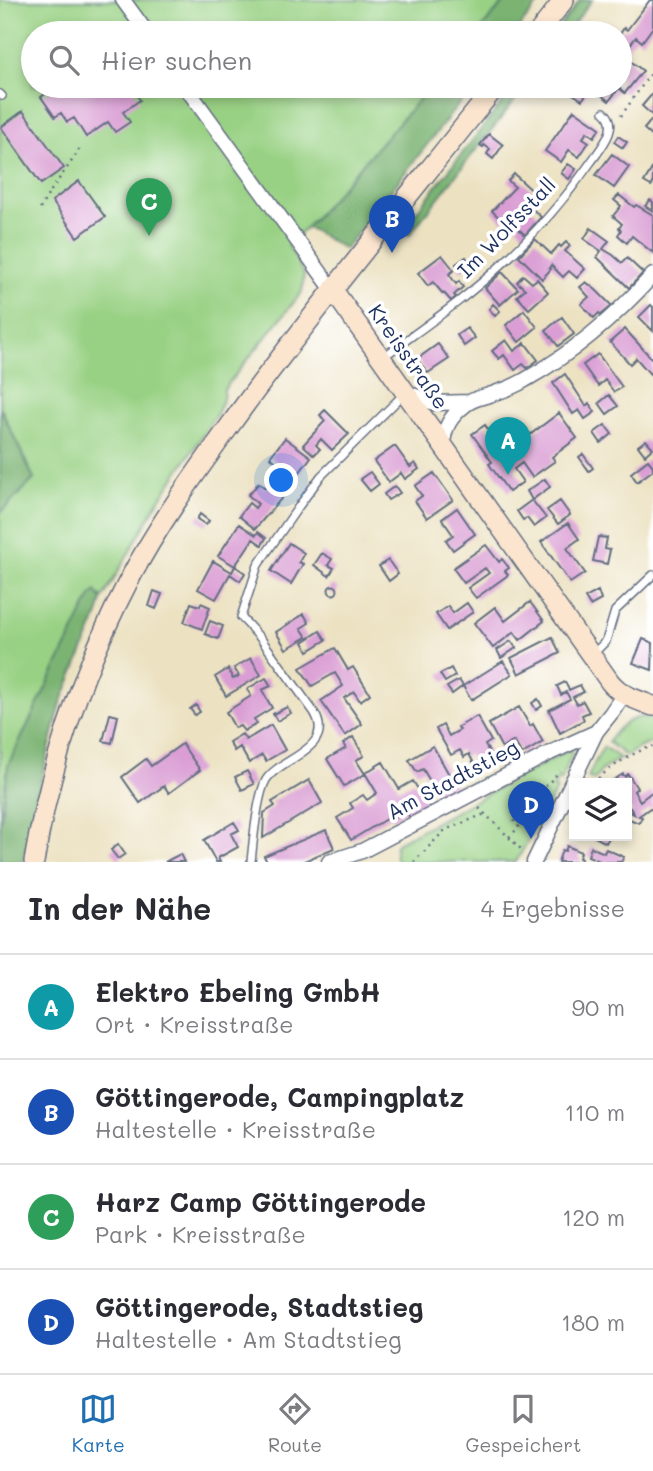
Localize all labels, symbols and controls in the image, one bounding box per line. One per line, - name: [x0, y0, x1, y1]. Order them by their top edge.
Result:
- search box: [21, 21, 632, 98]
- icon: search: [45, 41, 83, 79]
- text: Hier suchen: [101, 43, 252, 77]
- street label: Im Wolfsstall: [451, 171, 561, 283]
- pin: C: [126, 178, 172, 236]
- pin: B: [369, 195, 415, 253]
- street label: Kreisstraße: [363, 298, 455, 414]
- pin: A: [485, 417, 531, 475]
- your location: [264, 463, 298, 497]
- street label: Am Stadtstieg: [382, 733, 523, 825]
- map controls: [569, 778, 632, 841]
- button: layers: [569, 778, 632, 841]
- pin: D: [508, 781, 554, 839]
- text: In der Nähe: [28, 888, 211, 928]
- text: 4 Ergebnisse: [481, 893, 625, 923]
- text: Elektro Ebeling GmbH: [95, 975, 381, 1009]
- text: A: [43, 992, 59, 1022]
- text: 90 m: [572, 992, 625, 1022]
- text: Ort · Kreisstraße: [95, 1009, 294, 1039]
- text: Göttingerode, Campingplatz: [95, 1080, 464, 1114]
- text: B: [43, 1097, 59, 1127]
- text: 110 m: [565, 1097, 625, 1127]
- text: Haltestelle · Kreisstraße: [95, 1114, 376, 1144]
- text: Harz Camp Göttingerode: [95, 1185, 426, 1219]
- text: C: [42, 1202, 60, 1232]
- text: 120 m: [562, 1202, 625, 1232]
- text: Park · Kreisstraße: [95, 1219, 306, 1249]
- text: Göttingerode, Stadtstieg: [95, 1290, 423, 1324]
- text: D: [43, 1307, 59, 1337]
- text: 180 m: [561, 1307, 625, 1337]
- text: Haltestelle · Am Stadtstieg: [95, 1324, 402, 1354]
- tab: Karte: [72, 1390, 125, 1457]
- tab: Route: [268, 1390, 322, 1457]
- tab: Gespeichert: [465, 1390, 581, 1457]

